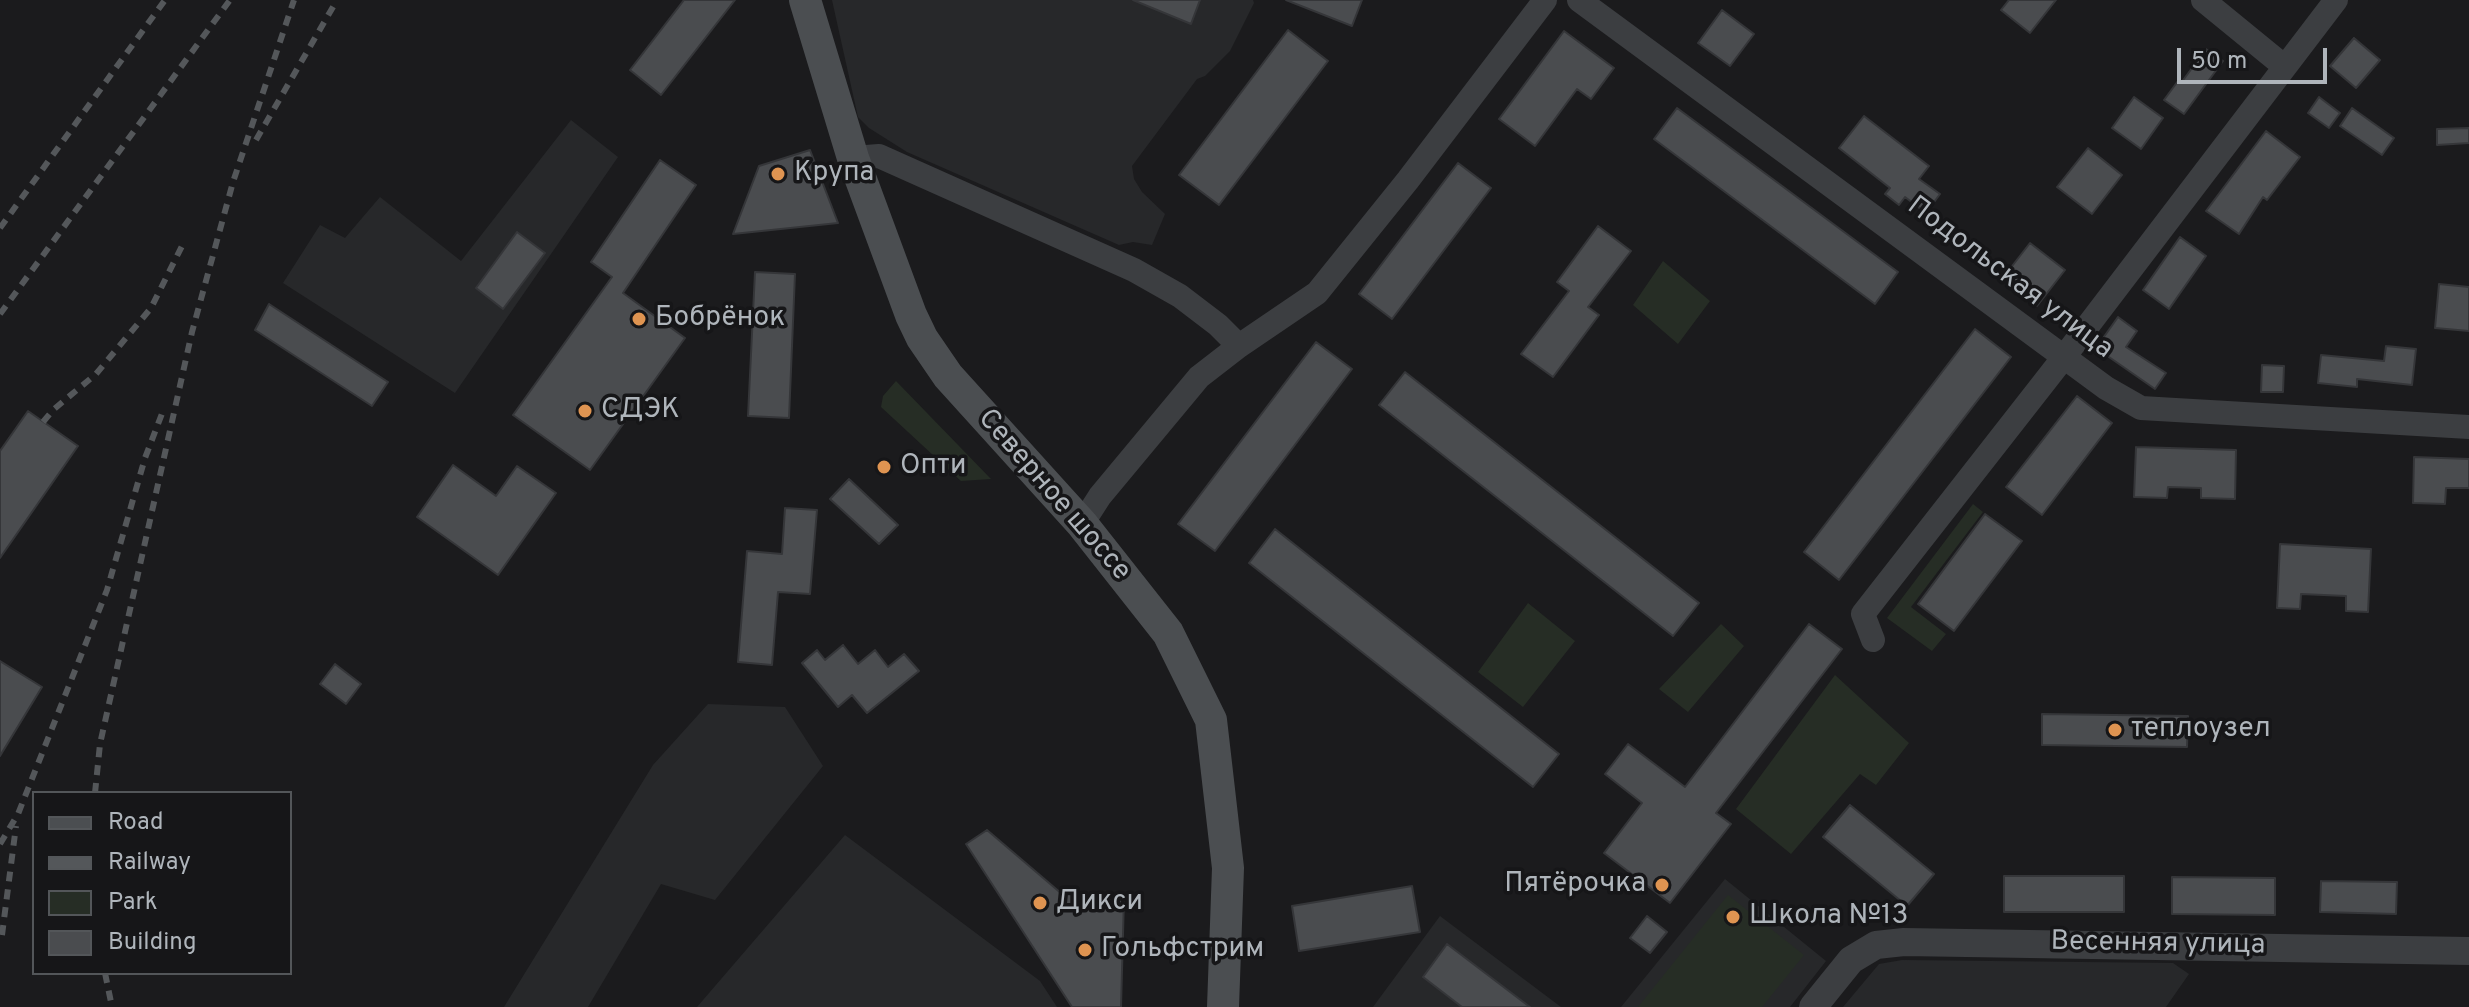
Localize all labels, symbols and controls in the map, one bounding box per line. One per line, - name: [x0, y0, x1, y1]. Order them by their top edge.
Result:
- scale bar: [2181, 32, 2331, 82]
- text: 50 m: [2191, 47, 2247, 77]
- place label: Крупа: [794, 157, 874, 191]
- marker: Крупа: [769, 165, 787, 183]
- street label: Подольская улица: [1899, 191, 2119, 367]
- place label: Бобрёнок: [655, 302, 785, 336]
- marker: Бобрёнок: [630, 310, 648, 328]
- place label: СДЭК: [601, 394, 680, 428]
- marker: СДЭК: [576, 402, 594, 420]
- street label: Северное шоссе: [969, 403, 1137, 589]
- place label: Опти: [900, 450, 966, 484]
- marker: Опти: [875, 458, 893, 476]
- place label: теплоузел: [2131, 713, 2271, 747]
- marker: теплоузел: [2106, 721, 2124, 739]
- legend: [32, 791, 292, 975]
- text: Road: [108, 808, 164, 838]
- text: Railway: [108, 848, 191, 878]
- place label: Пятёрочка: [1504, 868, 1646, 902]
- marker: Пятёрочка: [1653, 876, 1671, 894]
- place label: Дикси: [1056, 886, 1143, 920]
- text: Park: [108, 888, 158, 918]
- marker: Дикси: [1031, 894, 1049, 912]
- place label: Школа №13: [1749, 900, 1908, 934]
- marker: Школа №13: [1724, 908, 1742, 926]
- street label: Весенняя улица: [2050, 926, 2266, 964]
- text: Building: [108, 928, 197, 958]
- place label: Гольфстрим: [1101, 933, 1264, 967]
- marker: Гольфстрим: [1076, 941, 1094, 959]

